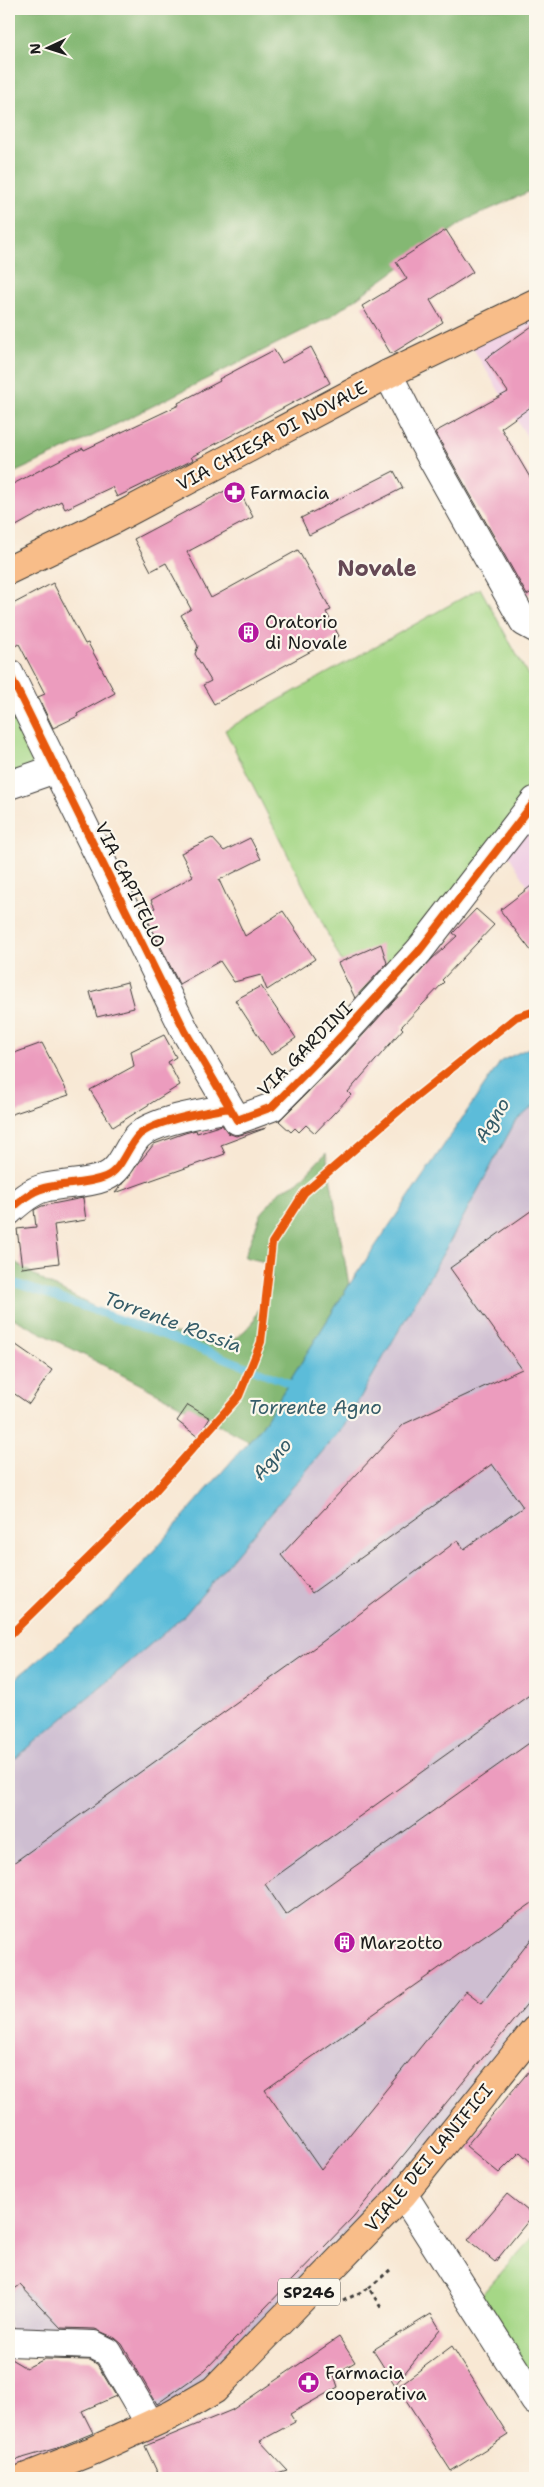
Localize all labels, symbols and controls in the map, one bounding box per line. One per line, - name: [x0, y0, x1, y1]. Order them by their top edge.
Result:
- north arrow: [22, 22, 72, 72]
- text: N: [26, 43, 44, 55]
- street label: VIA CHIESA DI NOVALE: [173, 376, 371, 496]
- pharmacy icon: Farmacia: [222, 481, 246, 505]
- place label: Farmacia: [250, 481, 329, 505]
- district label: Novale: [337, 554, 417, 583]
- place label: Oratorio di Novale: [265, 610, 348, 655]
- building icon: Oratorio di Novale: [237, 620, 261, 644]
- street label: VIA CAPITELLO: [89, 818, 171, 952]
- street label: VIA GARDINI: [252, 996, 358, 1102]
- water label: Agno: [469, 1093, 515, 1147]
- water label: Torrente Rossia: [101, 1286, 245, 1358]
- water label: Torrente Agno: [248, 1395, 382, 1420]
- water label: Agno: [247, 1433, 297, 1485]
- building icon: Marzotto: [332, 1931, 356, 1955]
- place label: Marzotto: [360, 1931, 443, 1955]
- street label: VIALE DEI LANIFICI: [360, 2079, 498, 2237]
- road number: SP246: [278, 2278, 340, 2306]
- place label: Farmacia cooperativa: [325, 2361, 427, 2406]
- pharmacy icon: Farmacia cooperativa: [297, 2371, 321, 2395]

